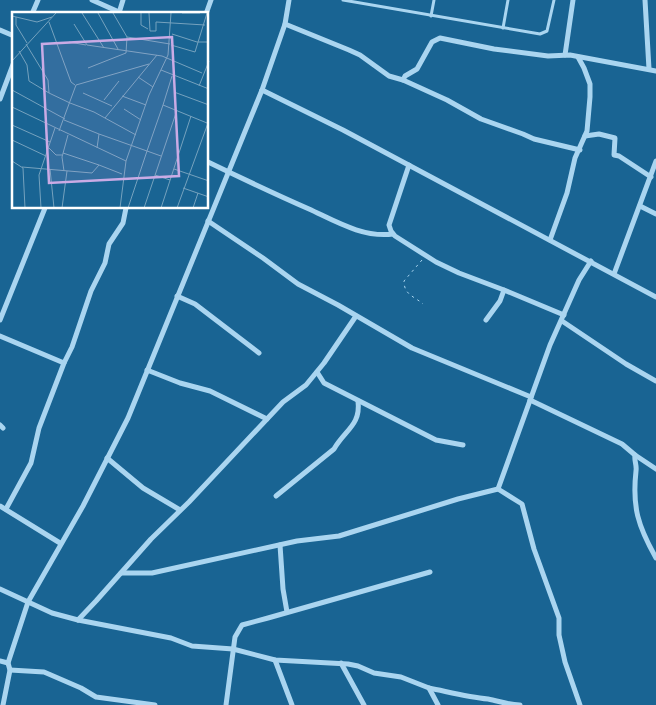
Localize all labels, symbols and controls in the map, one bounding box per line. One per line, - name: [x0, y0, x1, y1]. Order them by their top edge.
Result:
- inset map: [12, 12, 209, 209]

